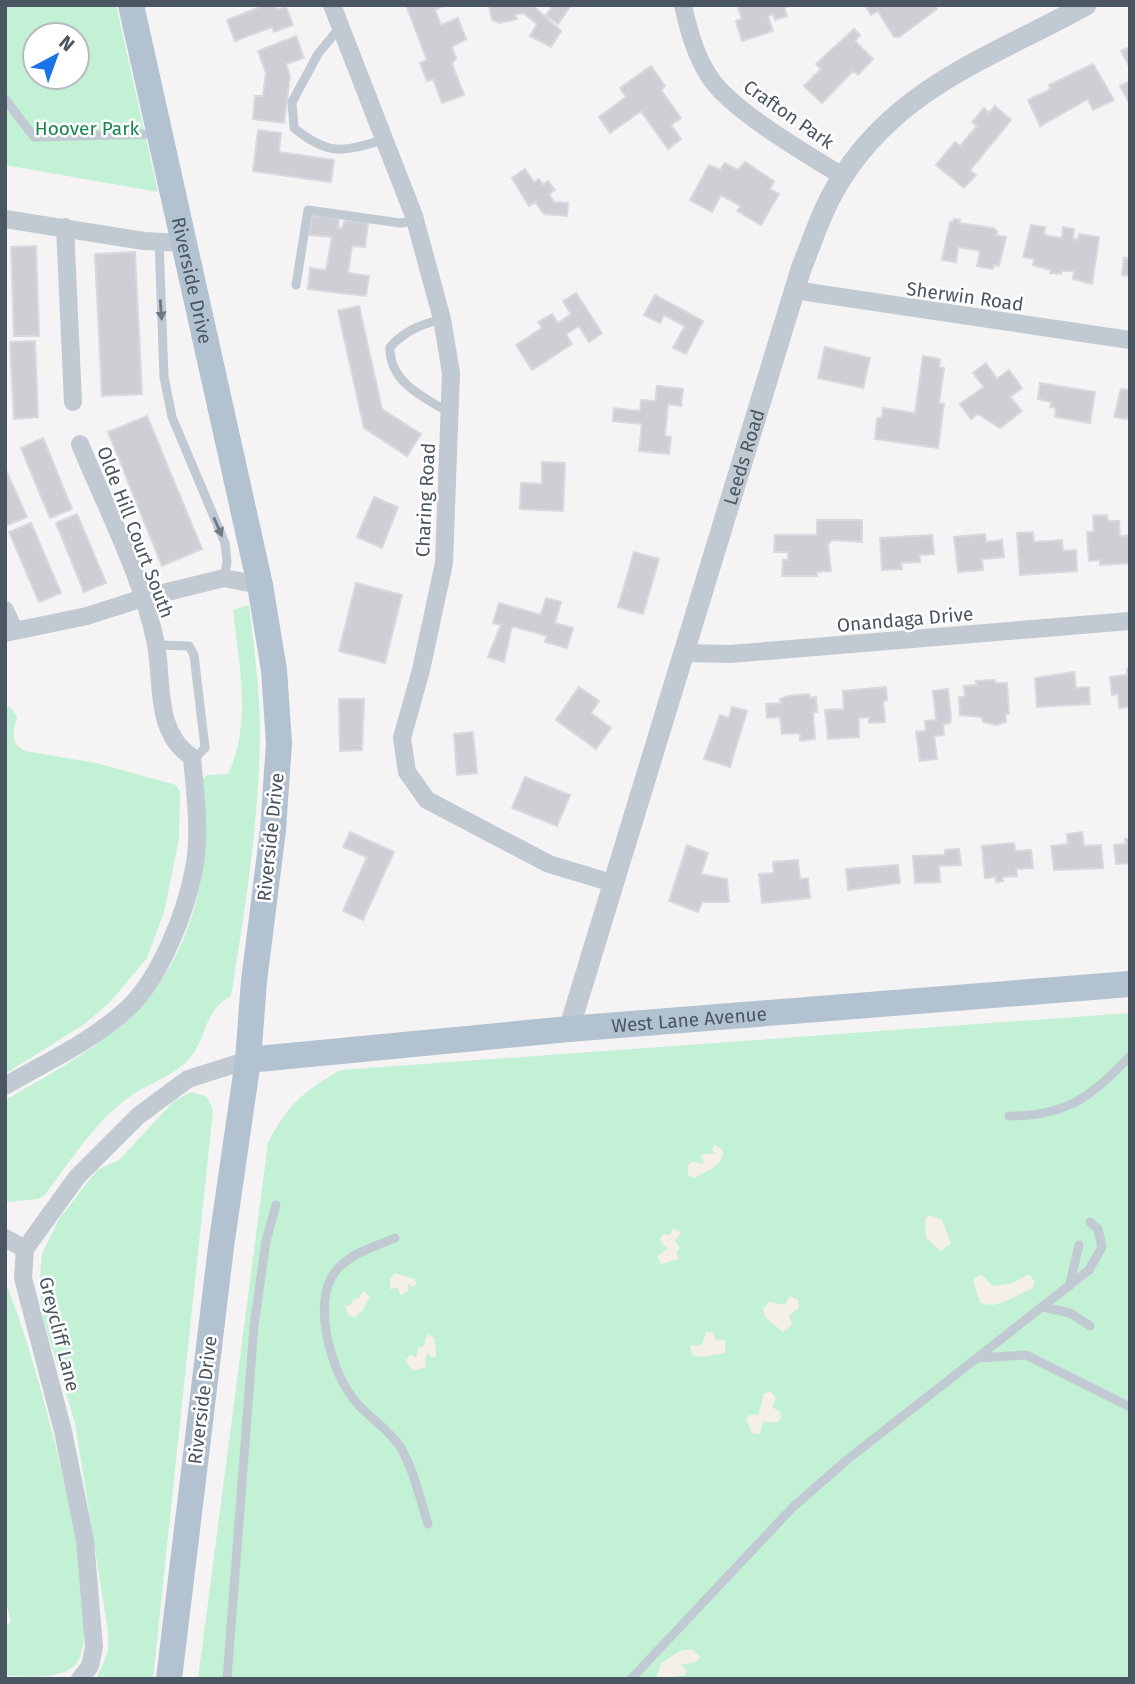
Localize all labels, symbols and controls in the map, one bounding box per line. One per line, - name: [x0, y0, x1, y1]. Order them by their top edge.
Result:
- north arrow: [21, 21, 91, 91]
- text: N: [55, 31, 79, 56]
- street label: Crafton Park: [739, 75, 839, 154]
- park label: Hoover Park: [35, 117, 139, 140]
- street label: Riverside Drive: [166, 215, 217, 346]
- street label: Sherwin Road: [905, 277, 1025, 316]
- one-way arrow: [156, 299, 167, 321]
- street label: Leeds Road: [719, 407, 770, 508]
- street label: Charing Road: [411, 442, 440, 558]
- street label: Olde Hill Court South: [92, 443, 179, 621]
- one-way arrow: [212, 517, 224, 537]
- street label: Onandaga Drive: [836, 602, 974, 637]
- street label: Riverside Drive: [252, 772, 289, 902]
- street label: West Lane Avenue: [611, 1002, 768, 1038]
- street label: Greycliff Lane: [34, 1274, 85, 1394]
- street label: Riverside Drive: [183, 1335, 222, 1466]

